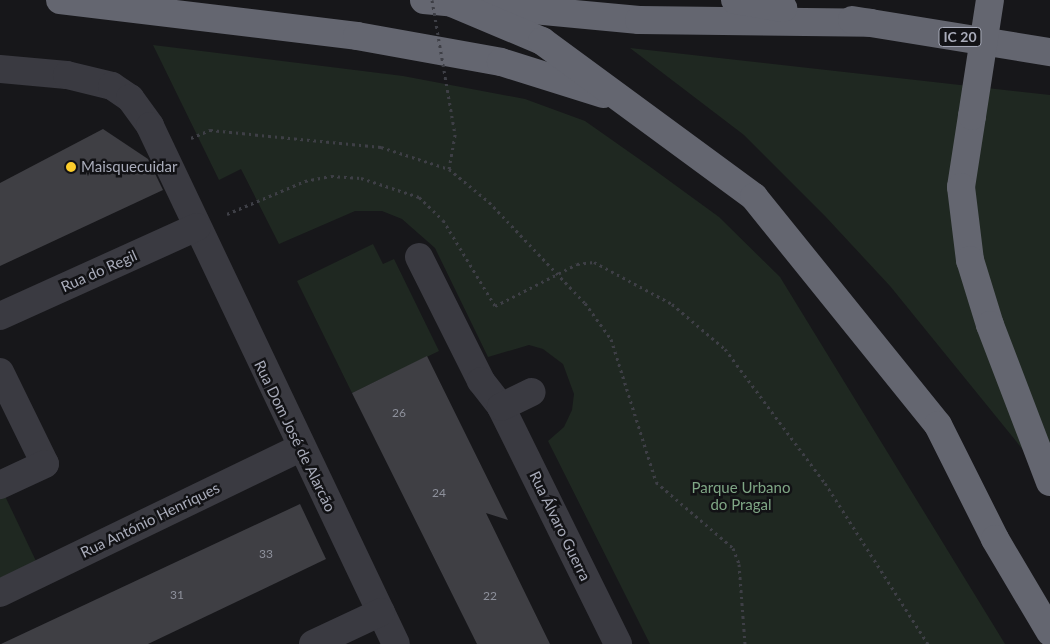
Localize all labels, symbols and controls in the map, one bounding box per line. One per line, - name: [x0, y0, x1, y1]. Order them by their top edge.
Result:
- road number: IC 20: [938, 26, 982, 48]
- place label: Maisquecuidar: [81, 158, 177, 176]
- marker: Maisquecuidar: [65, 161, 77, 173]
- street label: Rua do Regil: [58, 246, 140, 296]
- street label: Rua Dom José de Alarcão: [250, 357, 340, 515]
- house number: 26: [392, 406, 406, 420]
- street label: Rua Álvaro Guerra: [526, 468, 594, 584]
- street label: Rua António Henriques: [77, 478, 223, 562]
- park label: Parque Urbano do Pragal: [692, 478, 790, 513]
- house number: 24: [432, 486, 446, 500]
- house number: 33: [259, 547, 273, 561]
- house number: 31: [170, 588, 184, 602]
- house number: 22: [483, 589, 497, 603]

